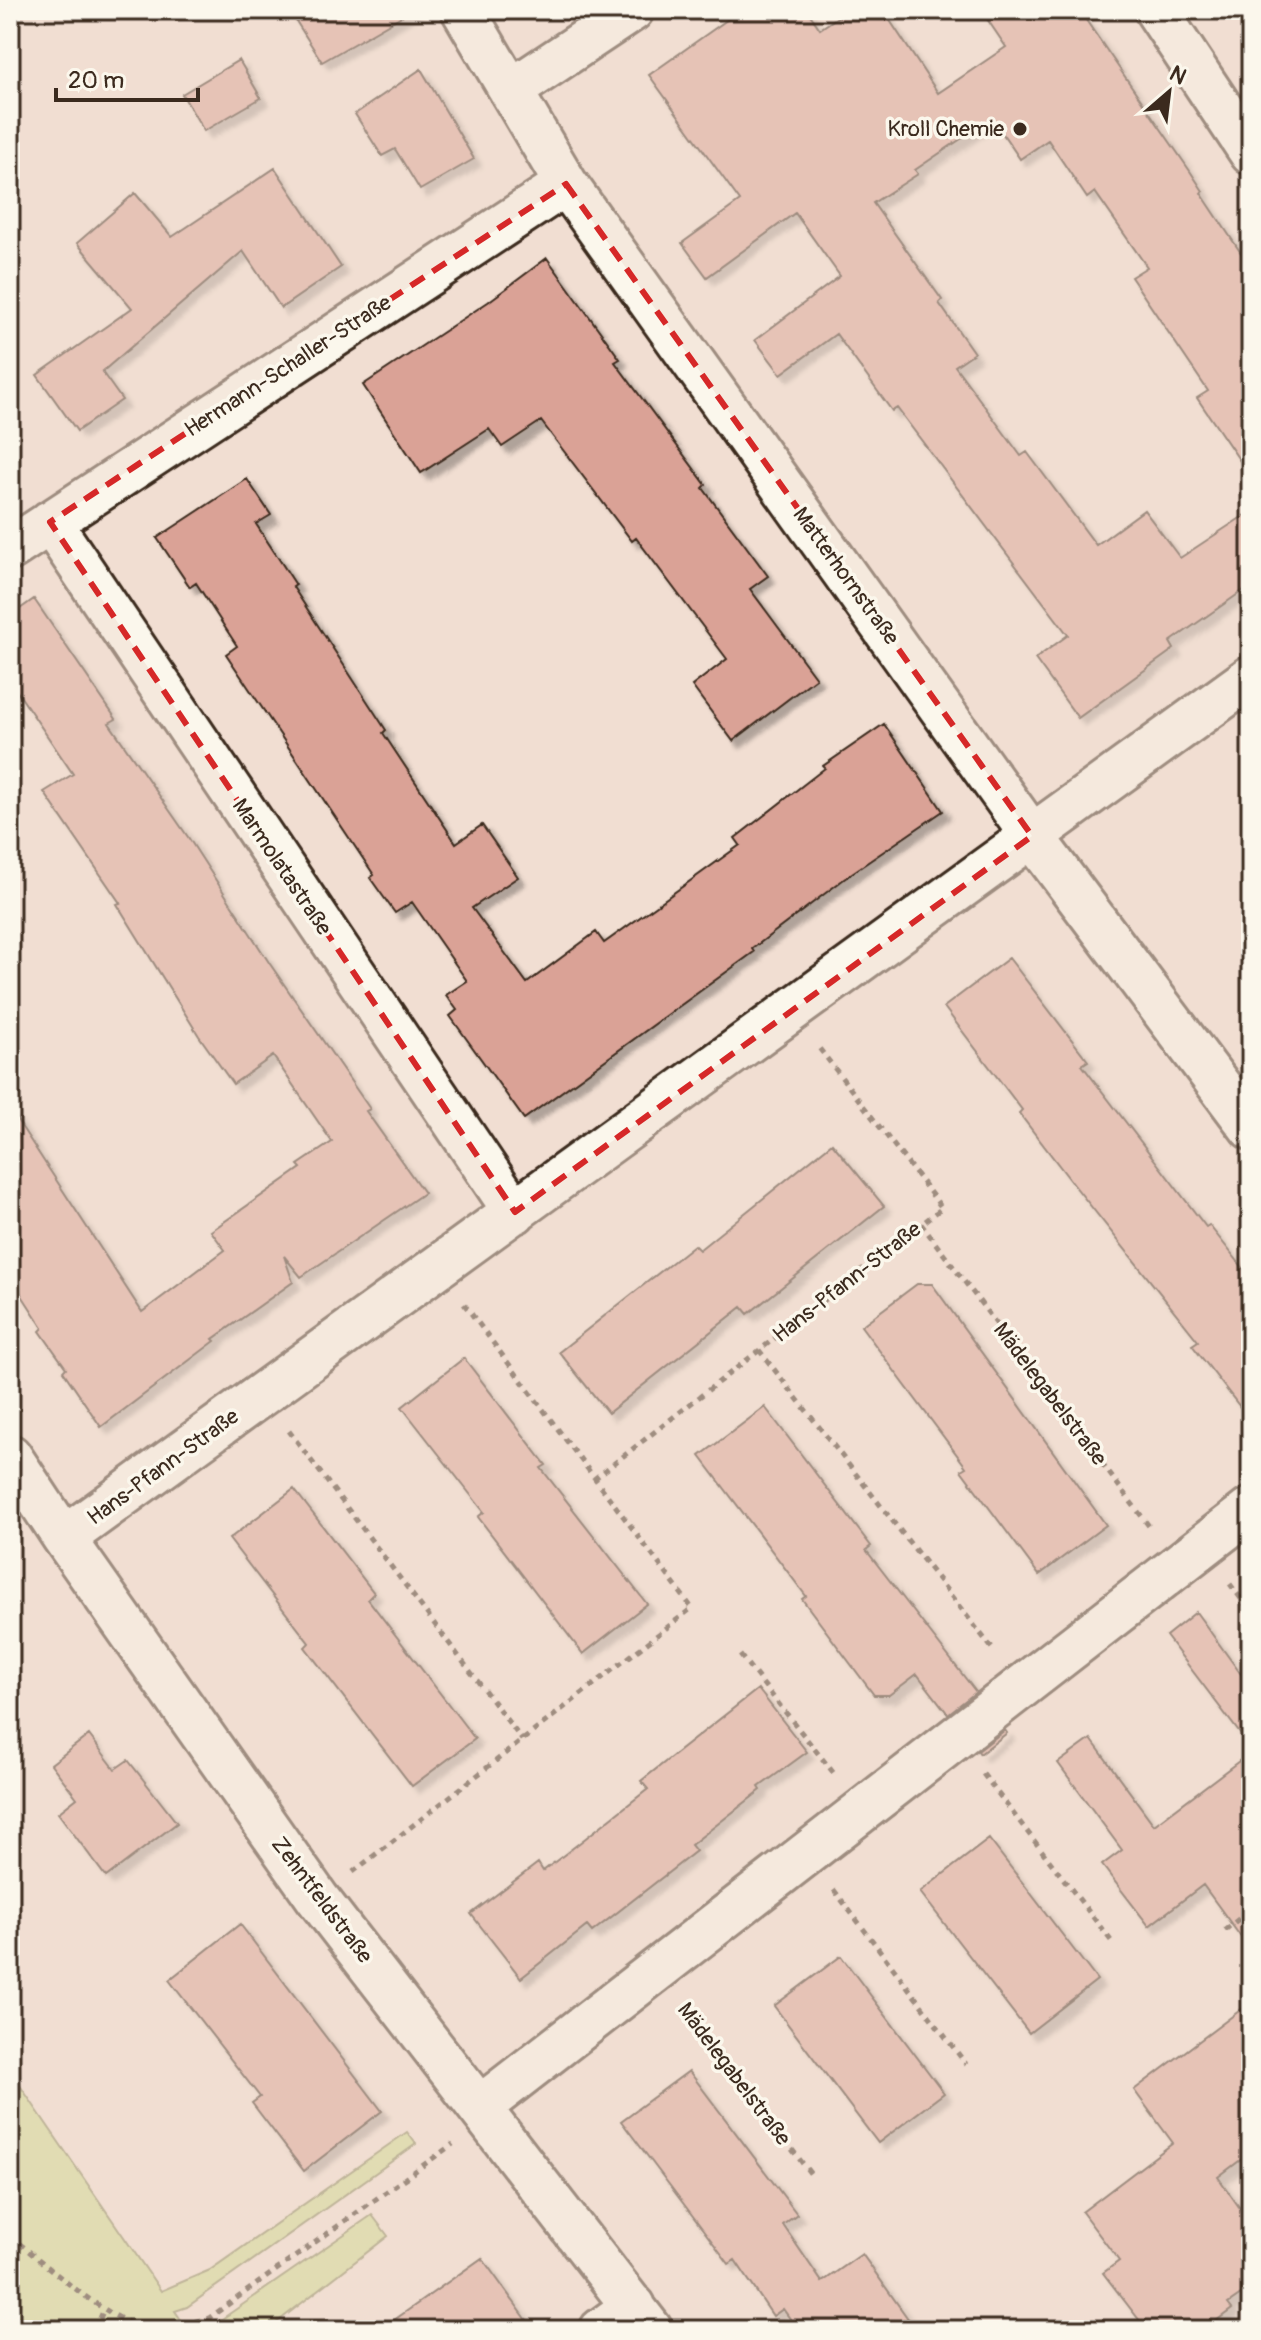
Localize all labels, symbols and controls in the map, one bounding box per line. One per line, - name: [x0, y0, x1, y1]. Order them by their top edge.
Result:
- scale bar: [56, 52, 198, 102]
- north arrow: [1129, 52, 1209, 132]
- text: N: [1165, 59, 1191, 91]
- text: 20 m: [68, 66, 124, 95]
- place label: Kroll Chemie: [887, 115, 1004, 143]
- marker: Kroll Chemie: [1011, 120, 1029, 138]
- street label: Hermann-Schaller-Straße: [179, 289, 397, 443]
- street label: Matterhornstraße: [787, 502, 905, 650]
- street label: Marmolatastraße: [226, 793, 338, 941]
- street label: Hans-Pfann-Straße: [767, 1215, 927, 1349]
- street label: Mädelegabelstraße: [987, 1317, 1113, 1471]
- street label: Hans-Pfann-Straße: [82, 1402, 245, 1532]
- street label: Zehntfeldstraße: [265, 1831, 379, 1969]
- street label: Mädelegabelstraße: [671, 1997, 797, 2151]

